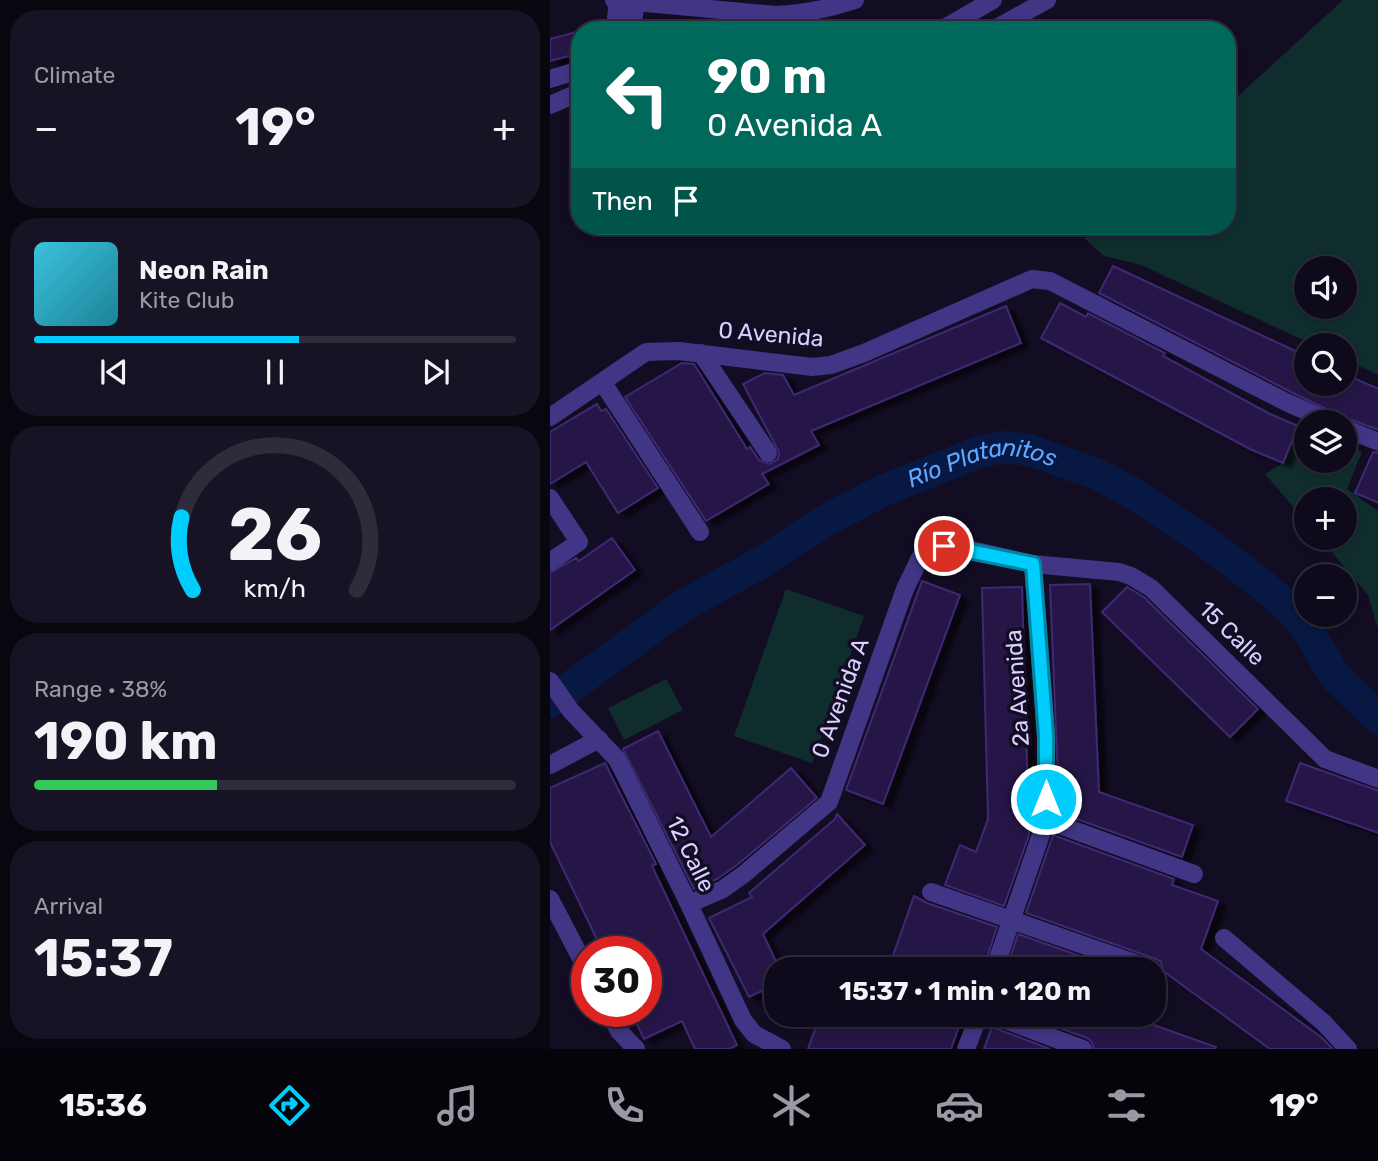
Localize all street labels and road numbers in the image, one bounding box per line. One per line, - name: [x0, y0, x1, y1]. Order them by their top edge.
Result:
- street label: 0 Avenida: [717, 315, 825, 353]
- street label: 15 Calle: [1193, 595, 1271, 671]
- street label: 2a Avenida: [999, 629, 1035, 747]
- street label: 0 Avenida A: [805, 634, 875, 762]
- street label: 12 Calle: [661, 811, 721, 897]

